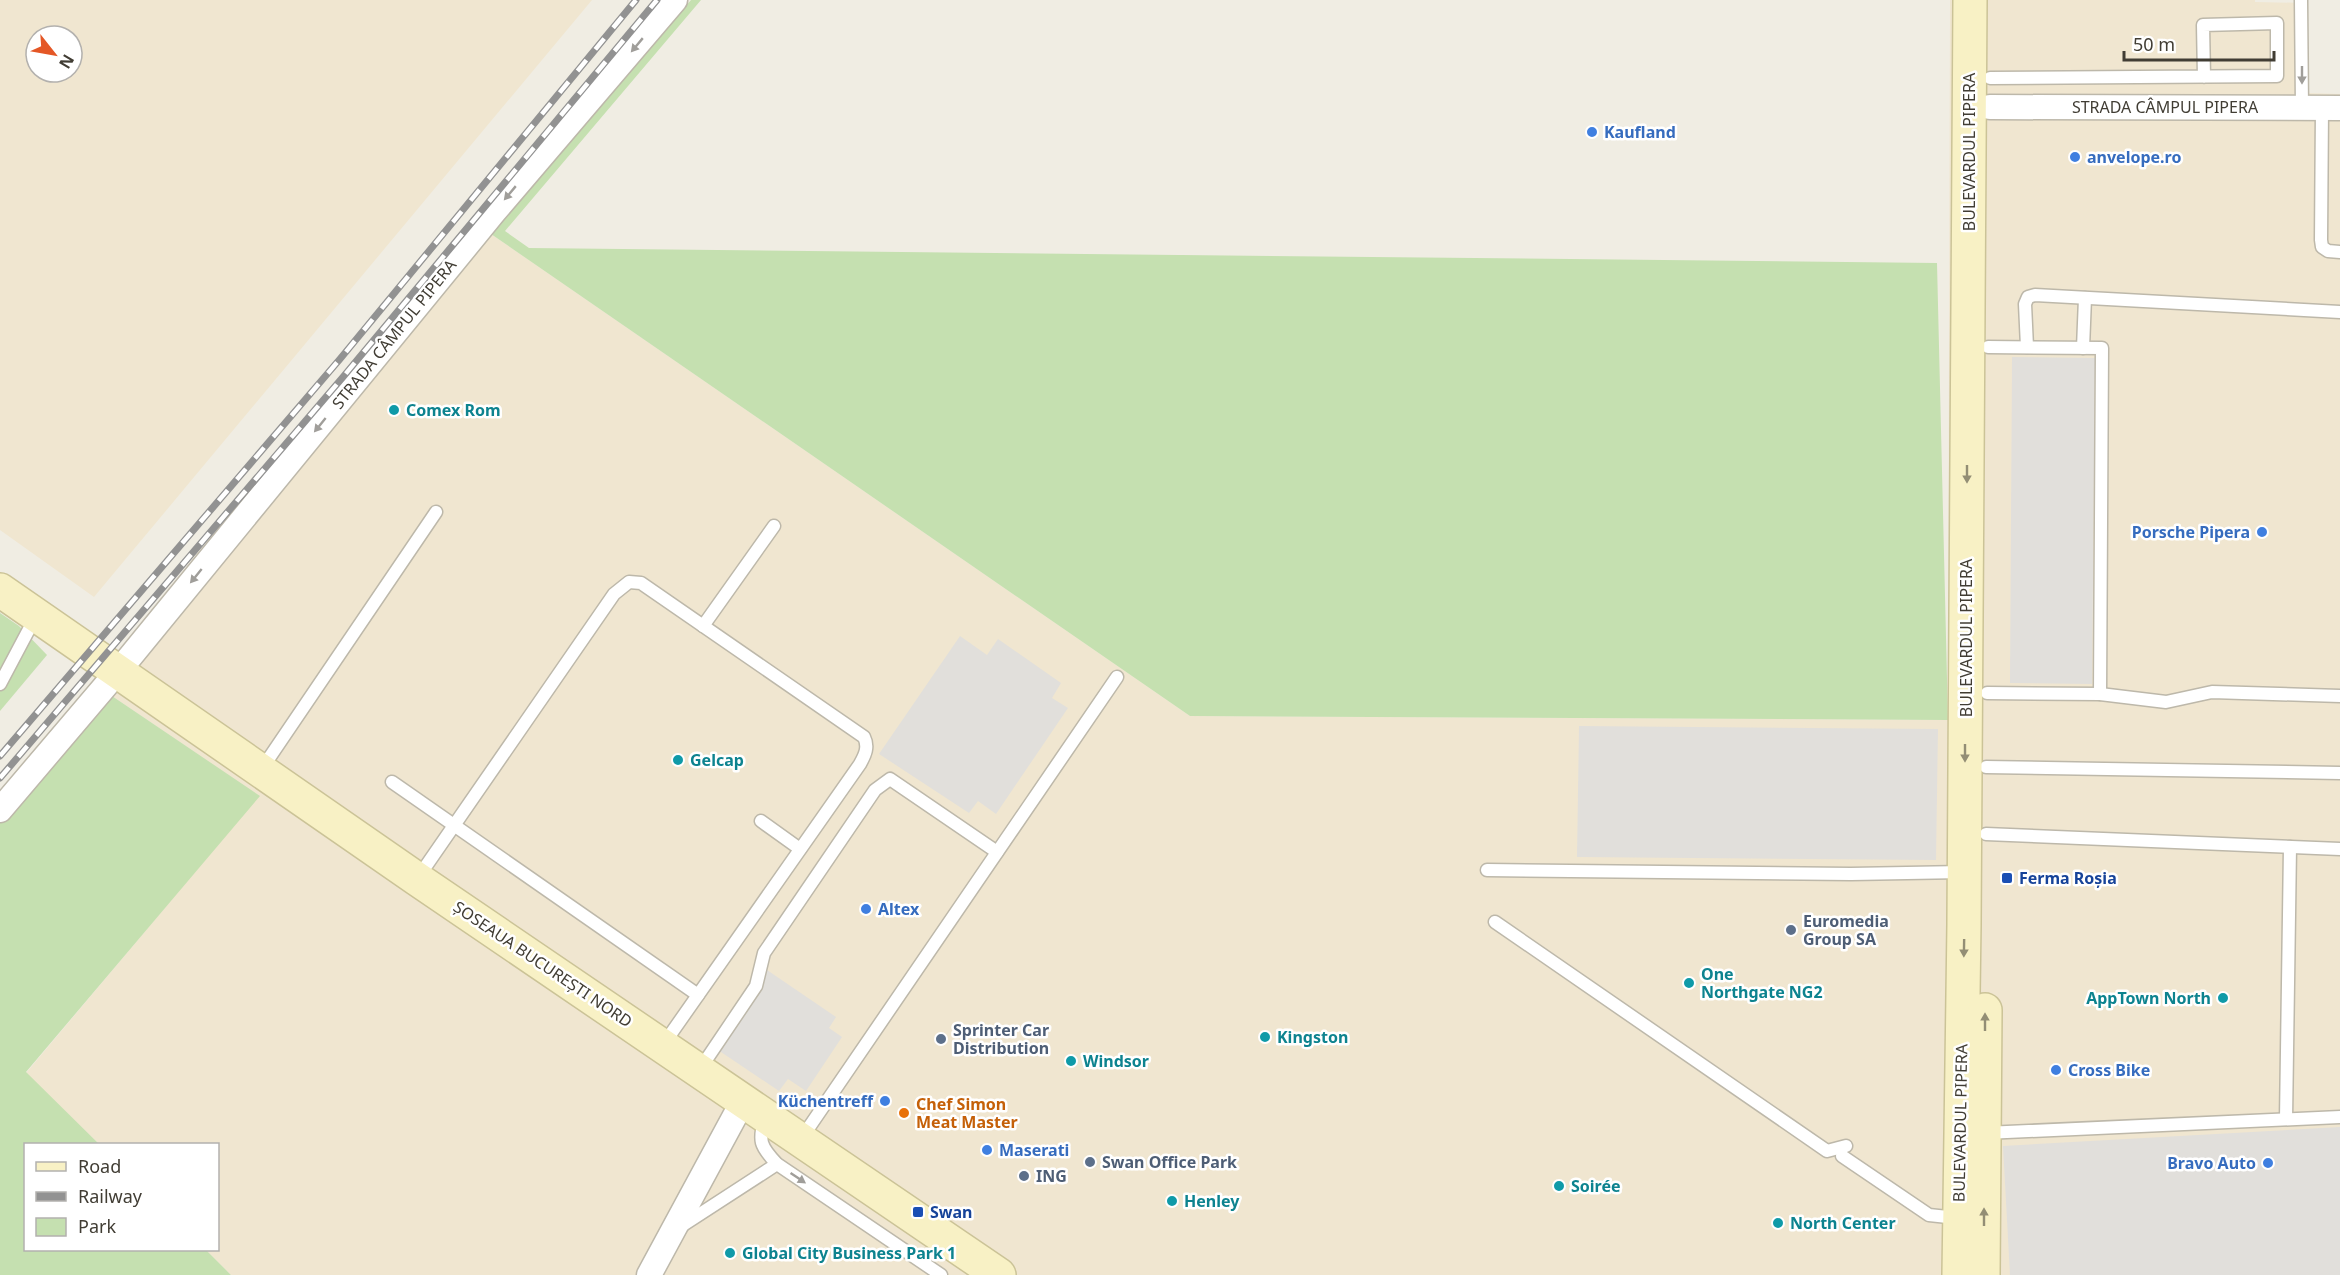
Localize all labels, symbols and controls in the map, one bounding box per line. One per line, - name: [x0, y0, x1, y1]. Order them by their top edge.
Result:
- north arrow: [24, 24, 84, 84]
- scale bar: [2124, 24, 2274, 62]
- text: 50 m: [2133, 32, 2175, 56]
- one-way arrow: [630, 37, 643, 53]
- text: N: [54, 50, 80, 73]
- one-way arrow: [2297, 65, 2307, 84]
- street label: BULEVARDUL PIPERA: [1958, 72, 1980, 231]
- street label: STRADA CÂMPUL PIPERA: [2072, 96, 2259, 118]
- place label: Kaufland: [1604, 121, 1676, 143]
- marker: Kaufland: [1585, 125, 1599, 139]
- place label: anvelope.ro: [2087, 146, 2181, 168]
- marker: anvelope.ro: [2068, 150, 2082, 164]
- one-way arrow: [504, 185, 517, 200]
- street label: STRADA CÂMPUL PIPERA: [327, 254, 462, 413]
- place label: Comex Rom: [406, 399, 501, 421]
- marker: Comex Rom: [387, 403, 401, 417]
- one-way arrow: [313, 417, 326, 433]
- one-way arrow: [1962, 464, 1972, 483]
- place label: Porsche Pipera: [2132, 521, 2250, 543]
- marker: Porsche Pipera: [2255, 525, 2269, 539]
- street label: BULEVARDUL PIPERA: [1955, 558, 1977, 717]
- one-way arrow: [190, 568, 203, 584]
- one-way arrow: [1960, 743, 1970, 762]
- place label: Gelcap: [690, 749, 744, 771]
- marker: Gelcap: [671, 753, 685, 767]
- place label: Ferma Roșia: [2019, 867, 2117, 889]
- marker: Ferma Roșia: [2000, 871, 2014, 885]
- street label: ȘOSEAUA BUCUREȘTI NORD: [449, 896, 637, 1032]
- place label: Altex: [878, 898, 920, 920]
- marker: Altex: [859, 902, 873, 916]
- place label: Euromedia Group SA: [1803, 910, 1889, 950]
- marker: Euromedia Group SA: [1784, 923, 1798, 937]
- one-way arrow: [1959, 938, 1969, 957]
- place label: One Northgate NG2: [1701, 963, 1823, 1003]
- marker: One Northgate NG2: [1682, 976, 1696, 990]
- place label: AppTown North: [2086, 987, 2211, 1009]
- marker: AppTown North: [2216, 991, 2230, 1005]
- one-way arrow: [1980, 1012, 1990, 1031]
- place label: Sprinter Car Distribution: [953, 1019, 1049, 1059]
- place label: Kingston: [1277, 1026, 1348, 1048]
- marker: Kingston: [1258, 1030, 1272, 1044]
- marker: Sprinter Car Distribution: [934, 1032, 948, 1046]
- street label: BULEVARDUL PIPERA: [1948, 1043, 1972, 1202]
- place label: Windsor: [1083, 1050, 1149, 1072]
- marker: Windsor: [1064, 1054, 1078, 1068]
- place label: Cross Bike: [2068, 1059, 2150, 1081]
- marker: Cross Bike: [2049, 1063, 2063, 1077]
- place label: Küchentreff: [778, 1090, 875, 1112]
- place label: Chef Simon Meat Master: [916, 1093, 1018, 1133]
- marker: Küchentreff: [878, 1094, 892, 1108]
- marker: Chef Simon Meat Master: [897, 1106, 911, 1120]
- place label: Maserati: [999, 1139, 1069, 1161]
- legend: [24, 1143, 219, 1251]
- marker: Maserati: [980, 1143, 994, 1157]
- place label: Swan Office Park: [1102, 1151, 1237, 1173]
- place label: Bravo Auto: [2167, 1152, 2256, 1174]
- text: Road: [78, 1154, 121, 1178]
- marker: Swan Office Park: [1083, 1155, 1097, 1169]
- marker: Bravo Auto: [2261, 1156, 2275, 1170]
- place label: ING: [1036, 1165, 1067, 1187]
- marker: ING: [1017, 1169, 1031, 1183]
- one-way arrow: [789, 1172, 805, 1184]
- place label: Soirée: [1571, 1175, 1621, 1197]
- marker: Soirée: [1552, 1179, 1566, 1193]
- text: Railway: [78, 1184, 143, 1208]
- place label: Henley: [1184, 1190, 1240, 1212]
- marker: Henley: [1165, 1194, 1179, 1208]
- place label: Swan: [930, 1201, 973, 1223]
- marker: Swan: [911, 1205, 925, 1219]
- one-way arrow: [1979, 1207, 1989, 1226]
- place label: North Center: [1790, 1212, 1896, 1234]
- text: Park: [78, 1214, 116, 1238]
- marker: North Center: [1771, 1216, 1785, 1230]
- place label: Global City Business Park 1: [742, 1242, 956, 1264]
- marker: Global City Business Park 1: [723, 1246, 737, 1260]

